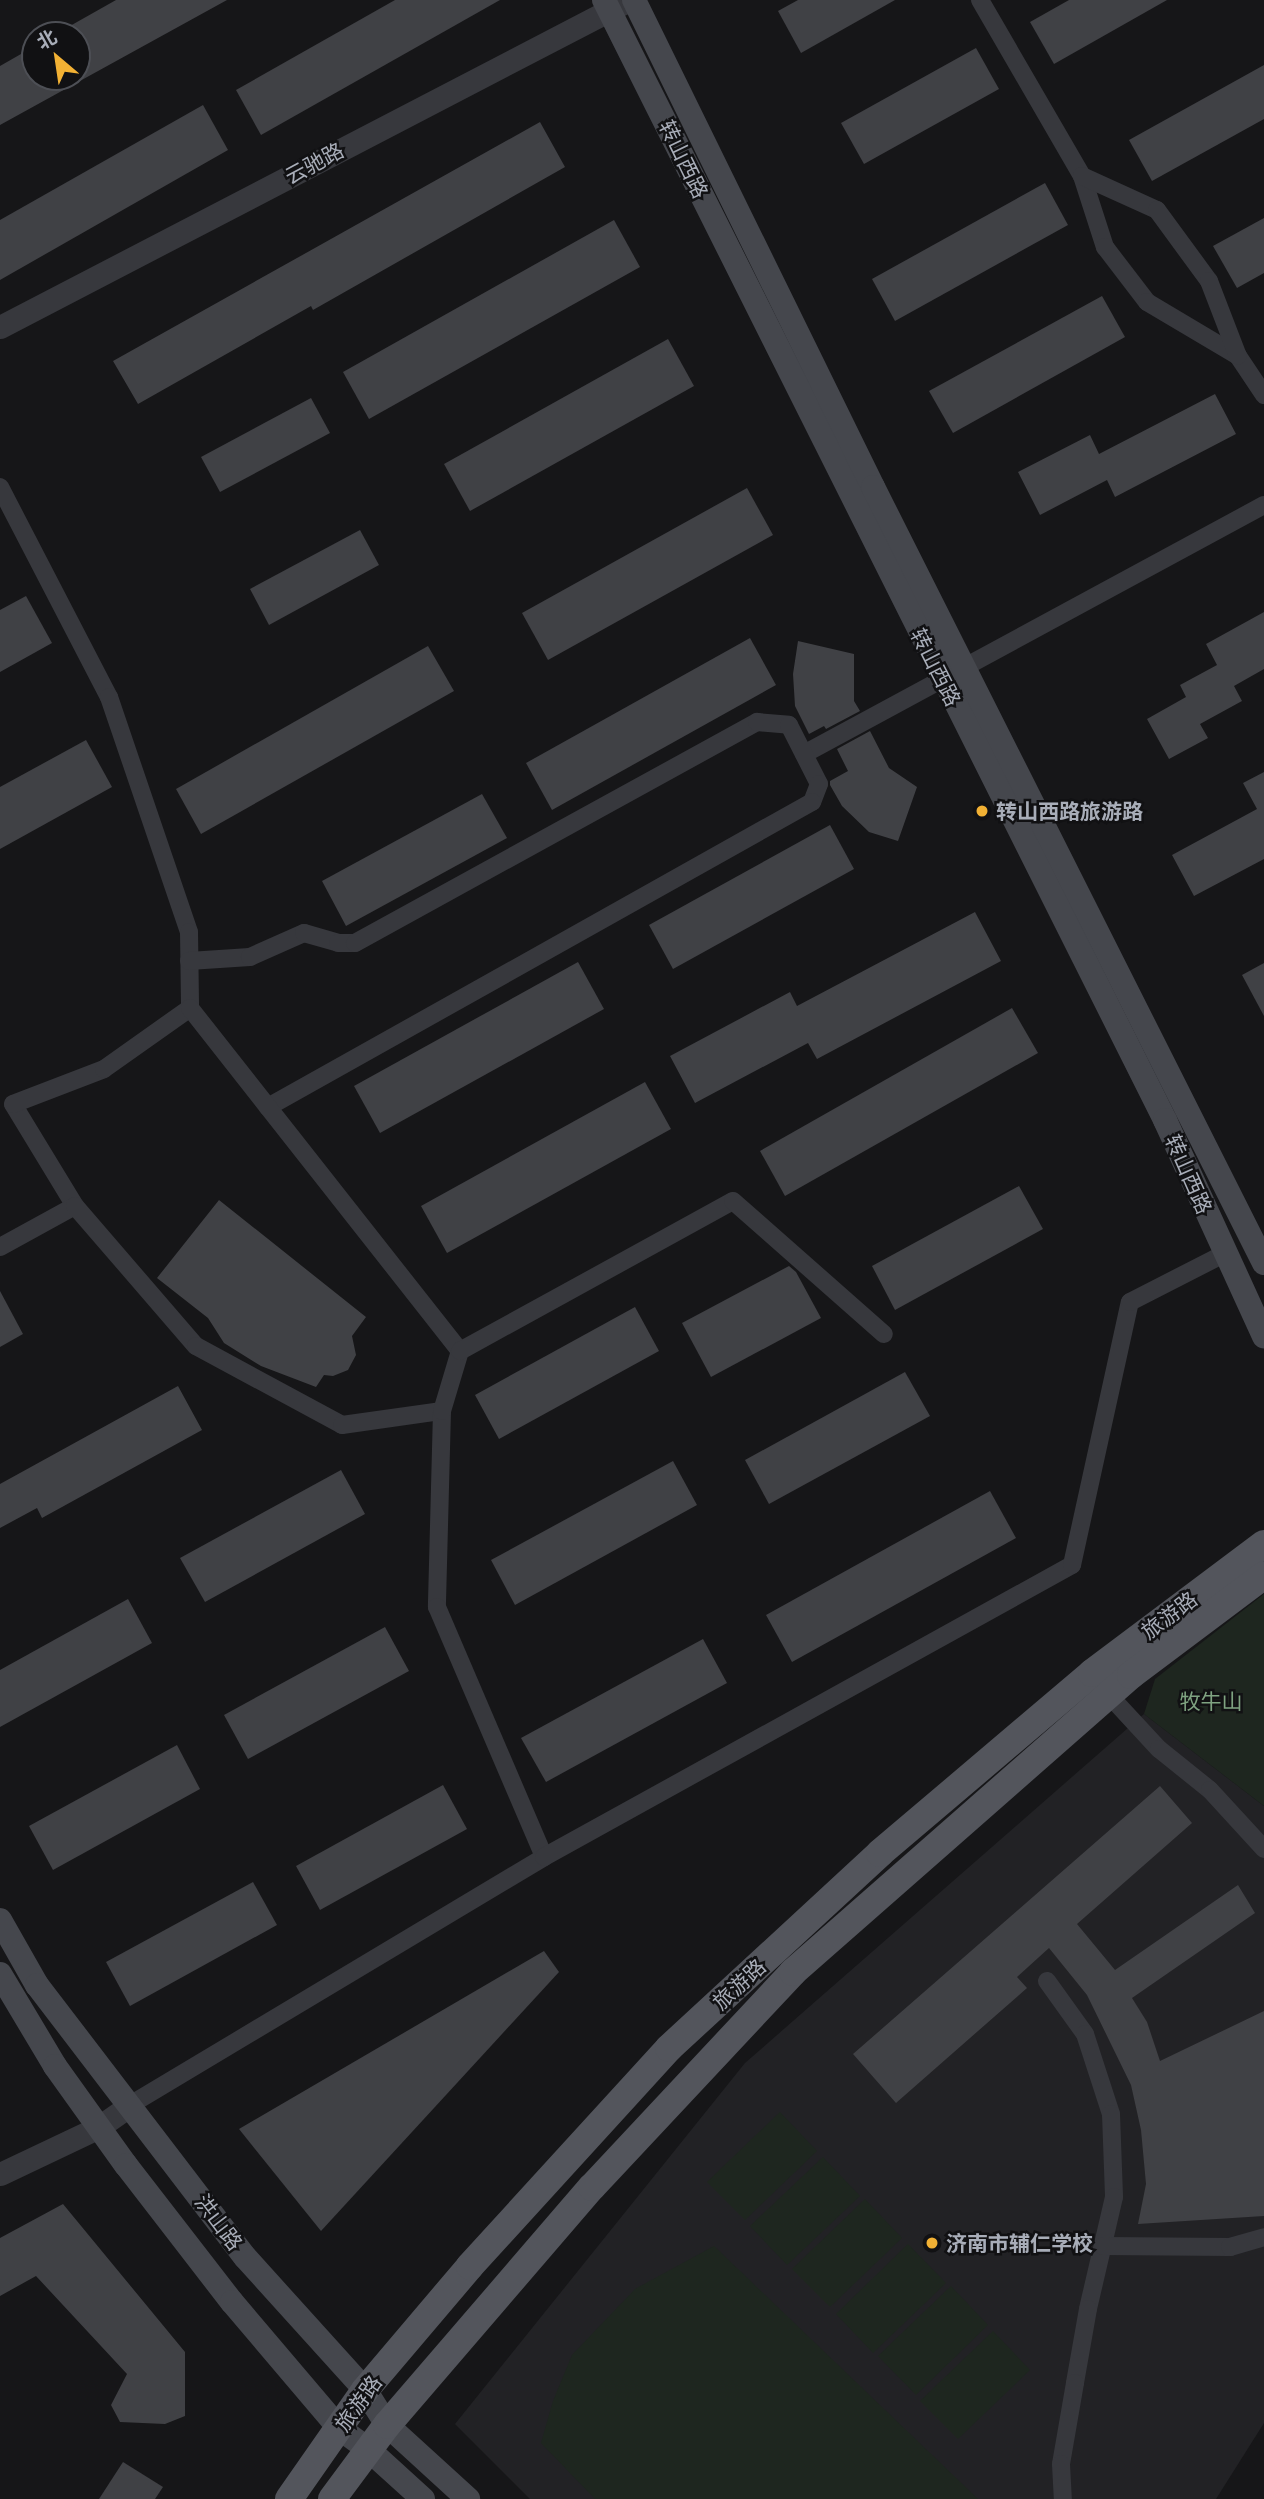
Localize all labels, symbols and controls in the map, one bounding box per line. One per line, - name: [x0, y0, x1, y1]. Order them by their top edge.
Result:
- north arrow: [21, 21, 91, 91]
- text: 北: [33, 25, 60, 54]
- street label: 转山西路: [654, 116, 714, 202]
- street label: 云驰路: [280, 137, 348, 189]
- street label: 转山西路: [906, 624, 966, 710]
- place label: 转山西路旅游路: [996, 798, 1143, 824]
- marker: 转山西路旅游路: [974, 803, 990, 819]
- street label: 转山西路: [1160, 1131, 1218, 1217]
- street label: 旅游路: [1136, 1586, 1202, 1644]
- park label: 牧牛山: [1180, 1688, 1242, 1714]
- street label: 旅游路: [707, 1953, 771, 2015]
- street label: 洪山路: [190, 2189, 248, 2255]
- place label: 济南市辅仁学校: [946, 2230, 1093, 2256]
- marker: 济南市辅仁学校: [924, 2235, 940, 2251]
- street label: 旅游路: [329, 2370, 387, 2436]

